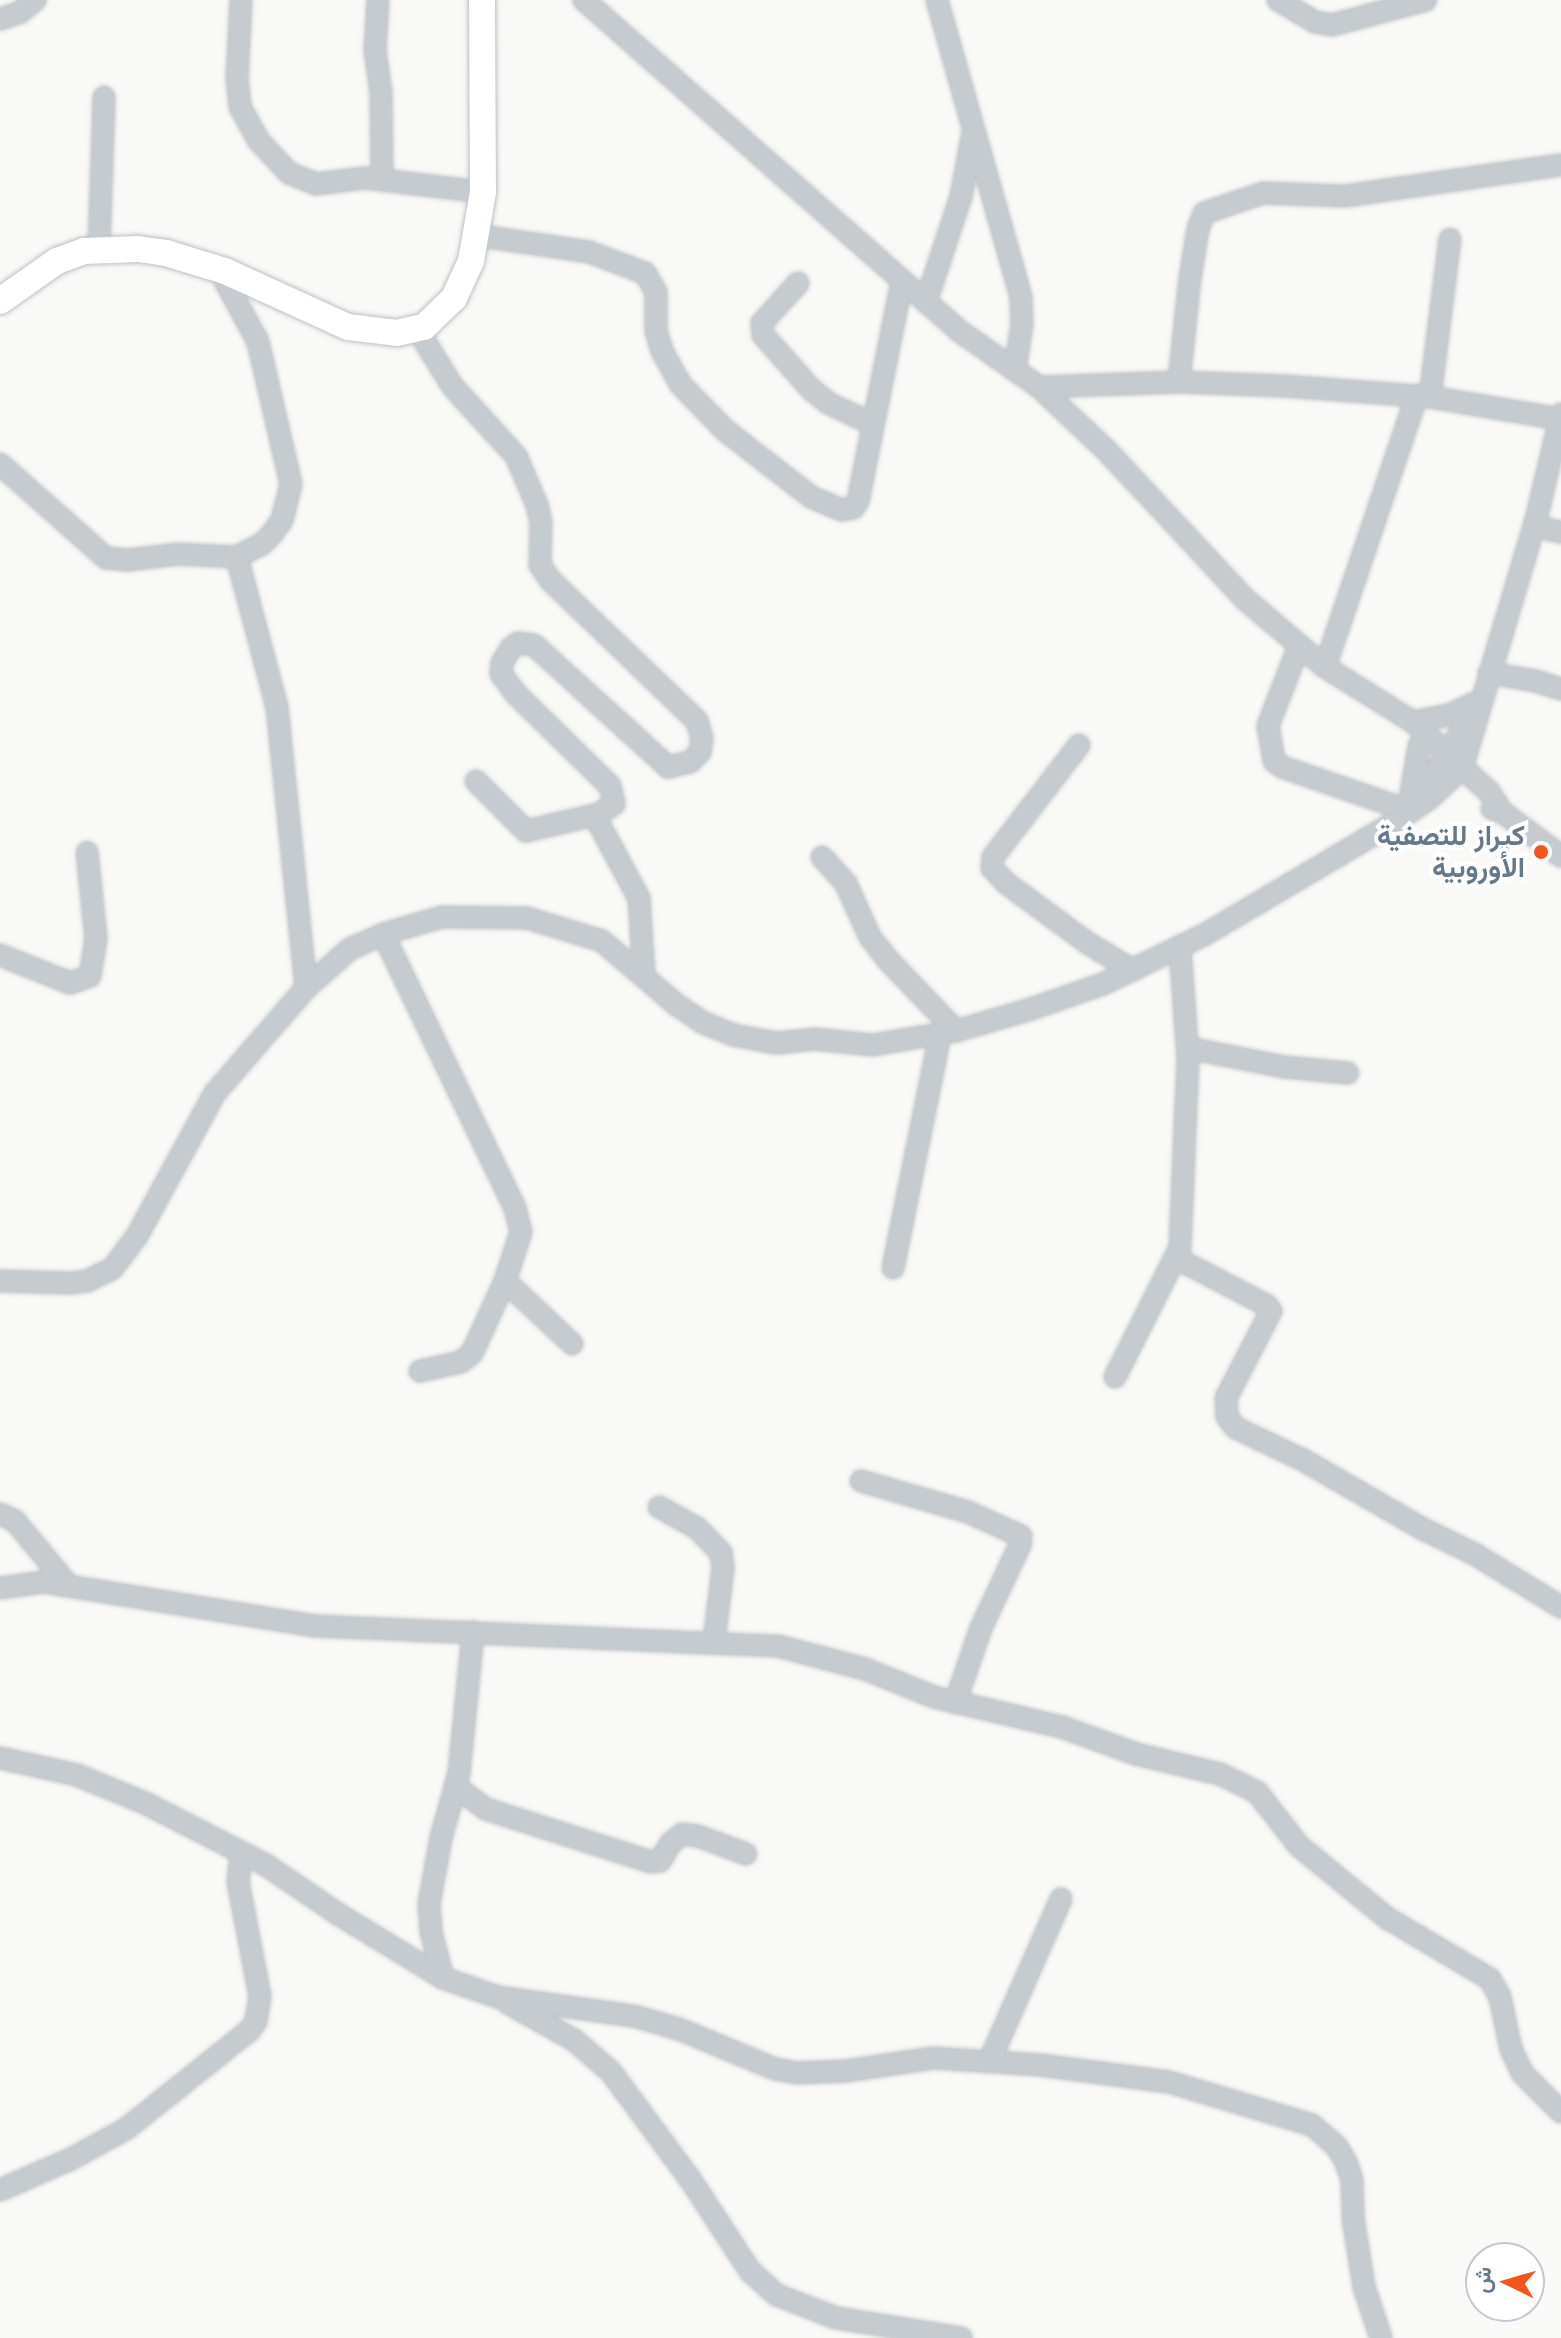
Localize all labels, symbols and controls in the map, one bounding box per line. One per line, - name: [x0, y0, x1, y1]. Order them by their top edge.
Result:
- place label: كيراز للتصفية الأوروبية: [1377, 819, 1525, 885]
- marker: كيراز للتصفية الأوروبية: [1532, 843, 1550, 861]
- north arrow: [1465, 2242, 1545, 2322]
- text: ش: [1469, 2266, 1497, 2294]

